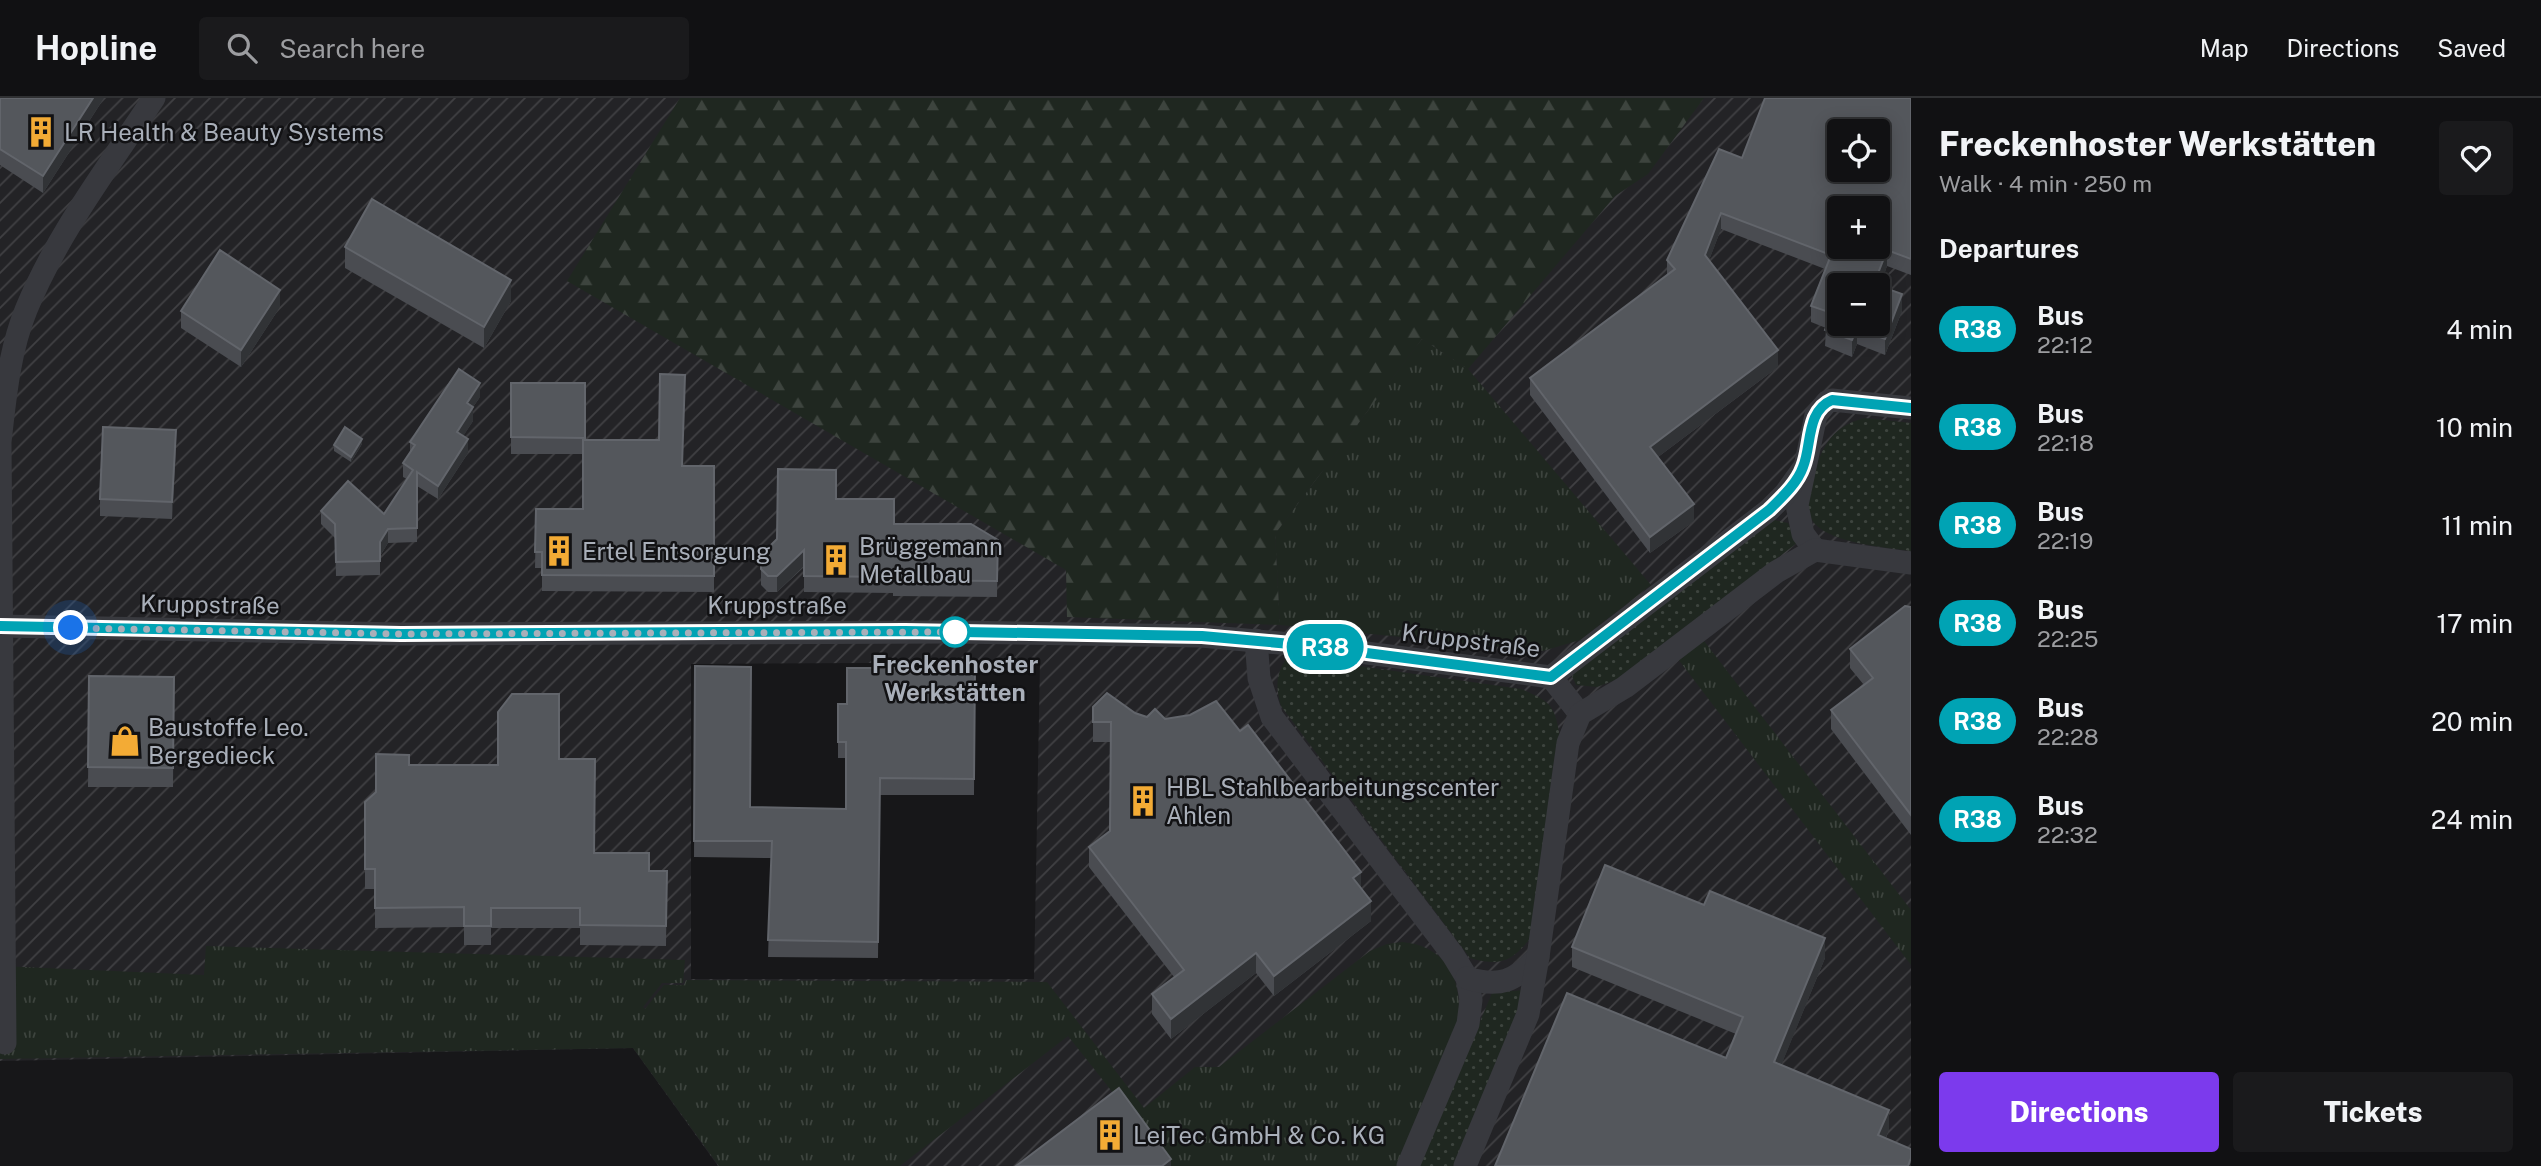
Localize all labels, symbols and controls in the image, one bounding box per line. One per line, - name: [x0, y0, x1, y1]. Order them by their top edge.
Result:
- search box: [199, 17, 689, 80]
- text: Hopline: [35, 29, 157, 67]
- icon: search: [223, 29, 261, 67]
- text: Search here: [279, 33, 425, 64]
- text: Map: [2200, 34, 2249, 62]
- text: Directions: [2287, 34, 2399, 62]
- text: Saved: [2437, 34, 2506, 62]
- building icon: LR Health & Beauty Systems: [24, 115, 58, 149]
- place label: LR Health & Beauty Systems: [64, 118, 384, 146]
- map controls: [1827, 119, 1890, 336]
- button: locate: [1827, 119, 1890, 182]
- button: heart: [2439, 121, 2513, 195]
- text: Freckenhoster Werkstätten: [1939, 125, 2376, 163]
- text: Walk · 4 min · 250 m: [1939, 170, 2152, 197]
- button: +: [1827, 196, 1890, 259]
- text: Departures: [1939, 233, 2079, 264]
- button: −: [1827, 273, 1890, 336]
- text: Bus: [2037, 300, 2084, 331]
- text: 4 min: [2446, 314, 2513, 345]
- text: R38: [1953, 315, 2002, 343]
- text: 22:12: [2037, 331, 2093, 358]
- text: Bus: [2037, 398, 2084, 429]
- text: 10 min: [2436, 412, 2513, 443]
- text: R38: [1953, 413, 2002, 441]
- text: 22:18: [2037, 429, 2094, 456]
- text: Bus: [2037, 496, 2084, 527]
- text: 11 min: [2441, 510, 2513, 541]
- text: R38: [1953, 511, 2002, 539]
- text: 22:19: [2037, 527, 2093, 554]
- place label: Brüggemann Metallbau: [859, 532, 1003, 588]
- building icon: Ertel Entsorgung: [542, 534, 576, 568]
- place label: Ertel Entsorgung: [582, 537, 771, 565]
- building icon: Brüggemann Metallbau: [819, 543, 853, 577]
- street label: Kruppstraße: [140, 589, 280, 619]
- street label: Kruppstraße: [707, 591, 847, 619]
- text: Bus: [2037, 594, 2084, 625]
- text: 17 min: [2436, 608, 2513, 639]
- text: R38: [1953, 609, 2002, 637]
- your location: [53, 610, 88, 645]
- marker: Freckenhoster Werkstätten: [940, 617, 970, 647]
- street label: Kruppstraße: [1400, 618, 1542, 662]
- line badge: R38: [1285, 624, 1365, 670]
- text: 22:25: [2037, 625, 2099, 652]
- text: R38: [1301, 633, 1349, 661]
- place label: Freckenhoster Werkstätten: [872, 650, 1038, 706]
- text: Bus: [2037, 692, 2084, 723]
- text: 20 min: [2431, 706, 2513, 737]
- text: R38: [1953, 707, 2002, 735]
- place label: Baustoffe Leo. Bergedieck: [148, 713, 309, 769]
- text: 22:28: [2037, 723, 2099, 750]
- shop icon: Baustoffe Leo. Bergedieck: [108, 724, 142, 758]
- place label: HBL Stahlbearbeitungscenter Ahlen: [1166, 773, 1499, 829]
- building icon: HBL Stahlbearbeitungscenter Ahlen: [1126, 784, 1160, 818]
- text: Bus: [2037, 790, 2084, 821]
- text: 24 min: [2431, 804, 2513, 835]
- text: R38: [1953, 805, 2002, 833]
- text: 22:32: [2037, 821, 2098, 848]
- button: Directions: [1939, 1072, 2219, 1152]
- button: Tickets: [2233, 1072, 2513, 1152]
- building icon: LeiTec GmbH & Co. KG: [1093, 1118, 1127, 1152]
- place label: LeiTec GmbH & Co. KG: [1133, 1121, 1385, 1149]

